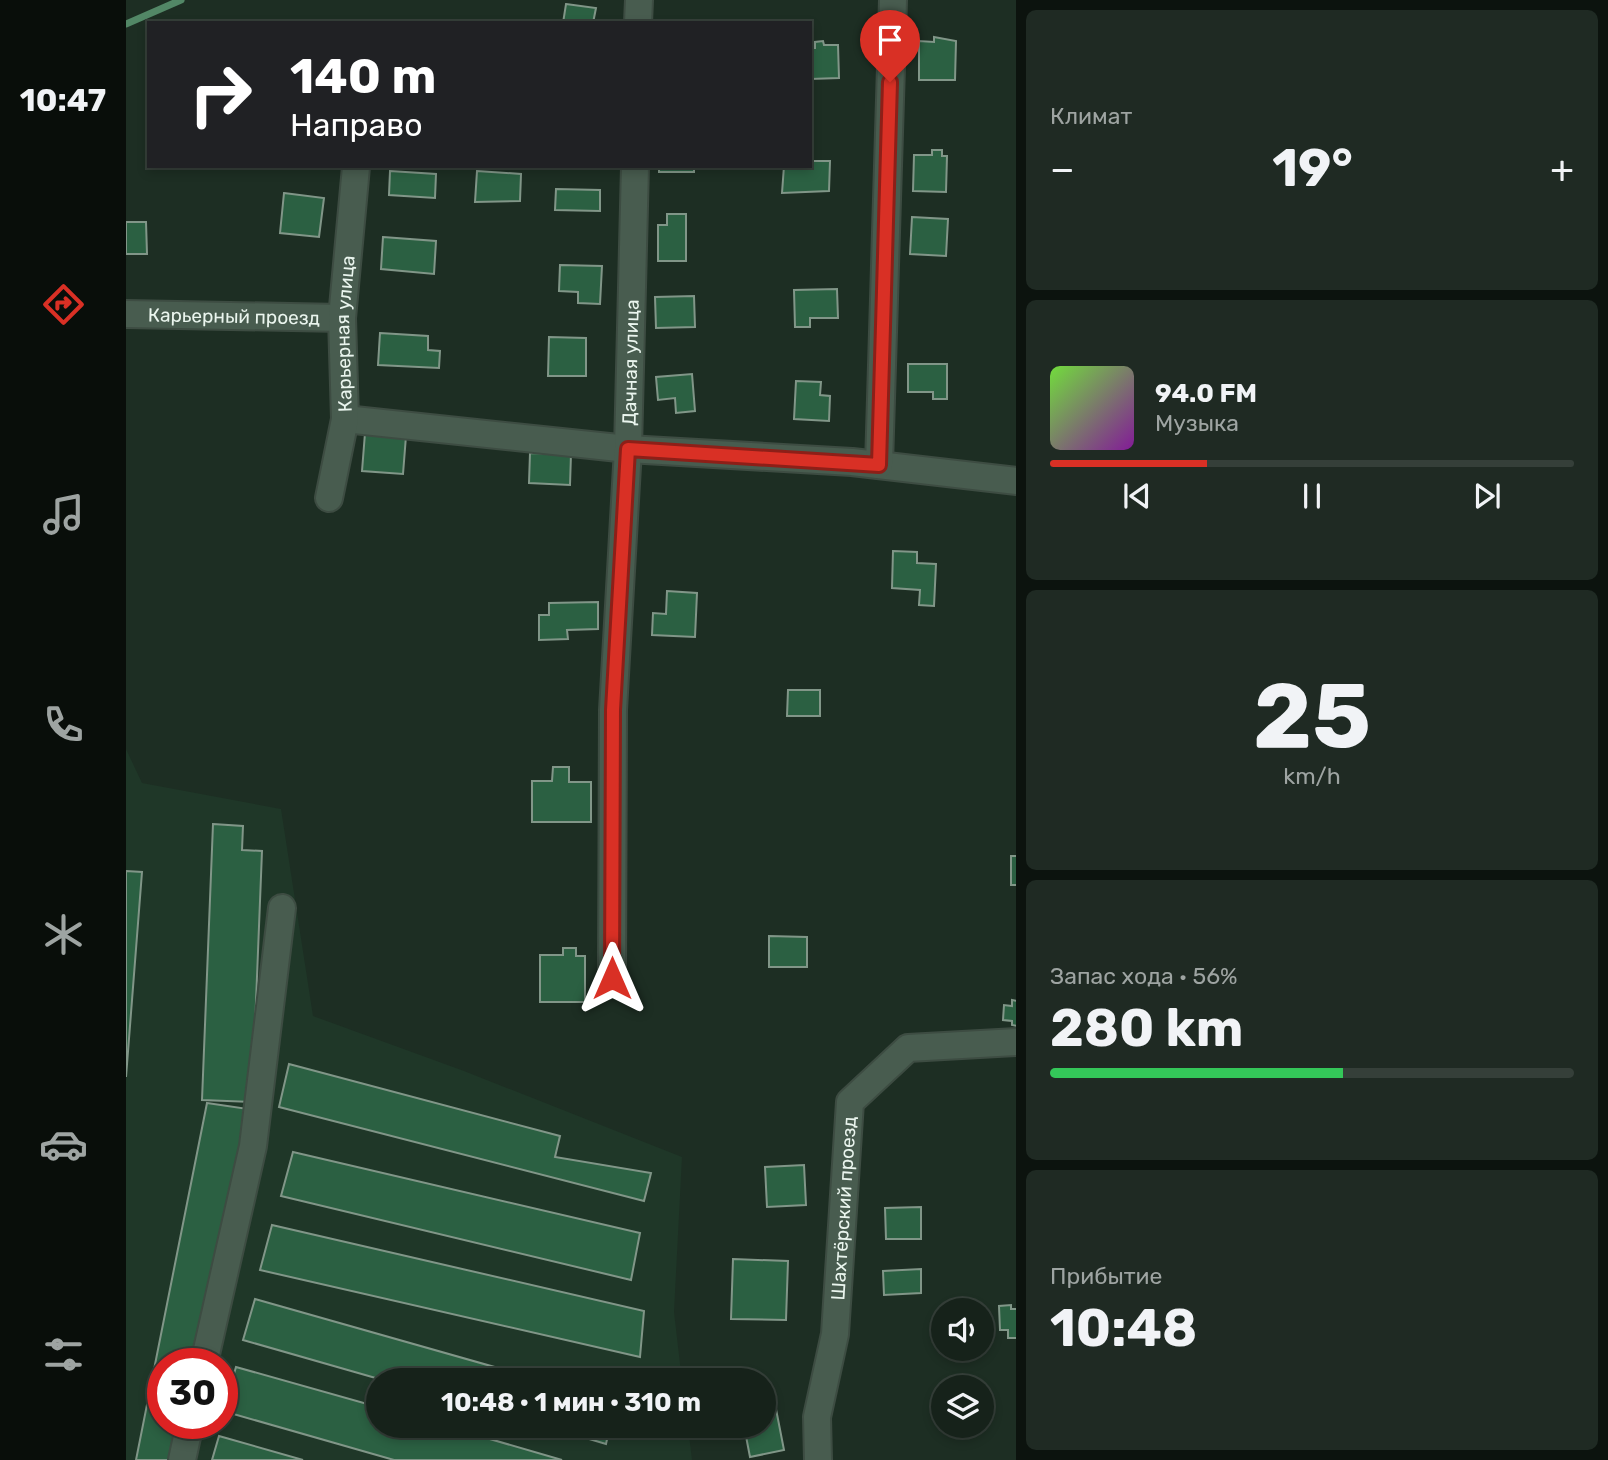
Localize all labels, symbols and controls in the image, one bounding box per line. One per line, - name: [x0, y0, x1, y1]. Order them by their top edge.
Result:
- pin: [860, 10, 920, 82]
- icon: arrive: [871, 21, 909, 59]
- text: 140 m: [290, 47, 436, 105]
- icon: right: [175, 49, 266, 140]
- text: 10:47: [20, 81, 106, 119]
- text: Климат: [1050, 102, 1132, 130]
- text: Направо: [290, 106, 423, 144]
- text: 19°: [1272, 137, 1353, 199]
- text: −: [1050, 146, 1075, 192]
- text: +: [1550, 146, 1574, 192]
- street label: Карьерная улица: [330, 254, 359, 413]
- icon: directions: [39, 280, 88, 329]
- street label: Дачная улица: [617, 299, 643, 426]
- street label: Карьерный проезд: [148, 303, 320, 329]
- text: 94.0 FM: [1155, 378, 1257, 409]
- text: Музыка: [1155, 409, 1239, 437]
- icon: previous: [1118, 477, 1156, 515]
- icon: pause: [1293, 477, 1331, 515]
- icon: next: [1468, 477, 1506, 515]
- icon: music: [39, 490, 88, 539]
- text: 25: [1253, 662, 1371, 770]
- icon: phone: [39, 700, 88, 749]
- text: km/h: [1283, 762, 1341, 790]
- icon: climate: [39, 910, 88, 959]
- position arrow: [575, 941, 649, 1015]
- text: Запас хода · 56%: [1050, 962, 1238, 990]
- text: 280 km: [1050, 997, 1244, 1059]
- street label: Шахтёрский проезд: [826, 1115, 861, 1301]
- icon: car: [39, 1120, 88, 1169]
- text: Прибытие: [1050, 1262, 1162, 1290]
- text: 10:48: [1050, 1297, 1197, 1359]
- map controls: [931, 1298, 994, 1438]
- button: sound: [931, 1298, 994, 1361]
- icon: filters: [39, 1330, 88, 1379]
- speed limit sign: 30: [147, 1348, 238, 1439]
- button: layers: [931, 1375, 994, 1438]
- text: 10:48 · 1 мин · 310 m: [441, 1387, 701, 1418]

